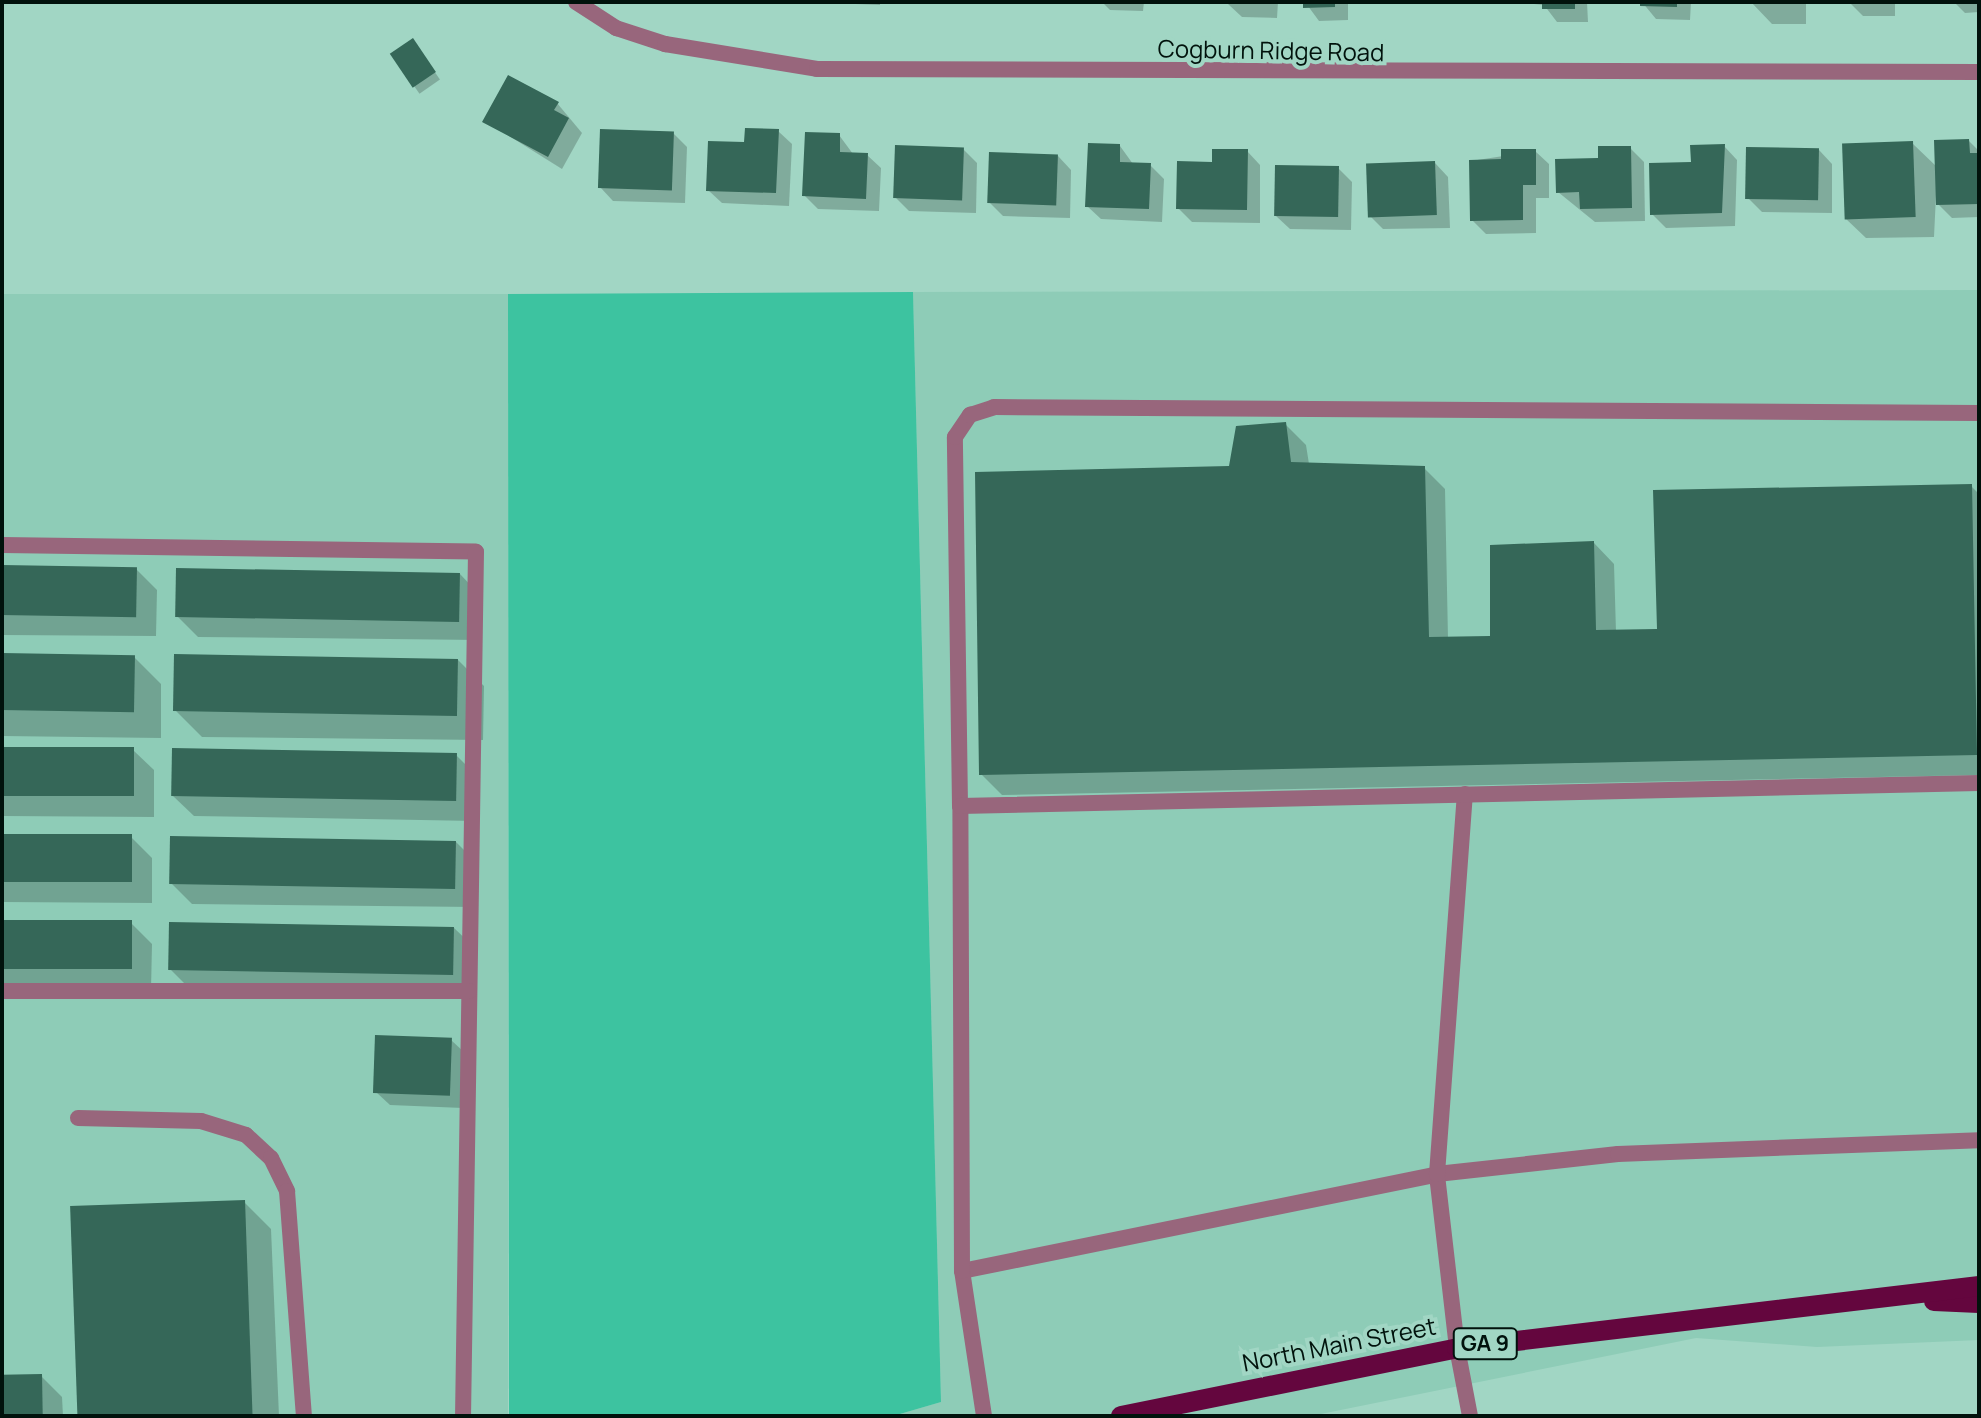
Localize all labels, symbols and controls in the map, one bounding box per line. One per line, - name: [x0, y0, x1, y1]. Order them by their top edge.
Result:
- street label: Cogburn Ridge Road: [1157, 34, 1385, 66]
- street label: North Main Street: [1240, 1311, 1438, 1377]
- road number: GA 9: [1451, 1326, 1519, 1362]

